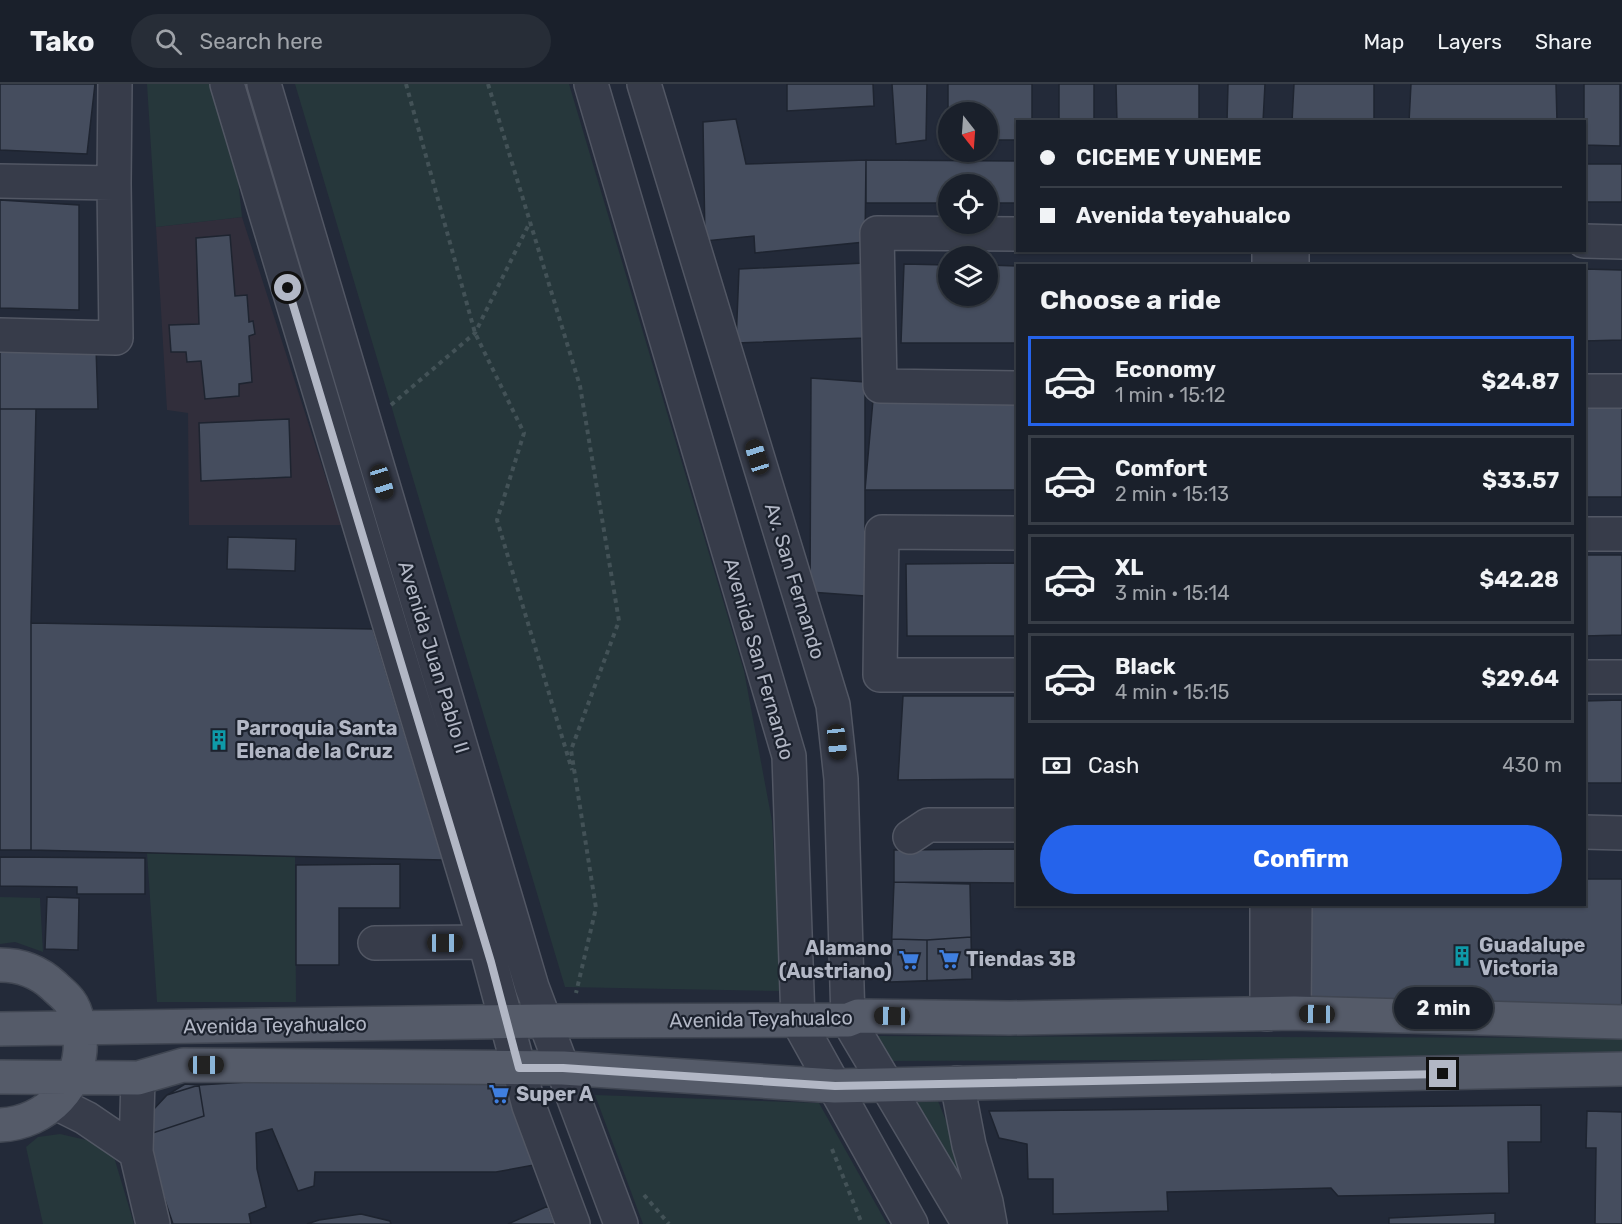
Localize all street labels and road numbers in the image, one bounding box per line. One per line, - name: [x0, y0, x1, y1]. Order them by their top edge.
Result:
- street label: Av. San Fernando: [760, 500, 830, 662]
- street label: Avenida San Fernando: [719, 555, 799, 763]
- street label: Avenida Juan Pablo II: [393, 558, 475, 756]
- street label: Avenida Teyahualco: [669, 1005, 853, 1033]
- street label: Avenida Teyahualco: [183, 1011, 367, 1039]

